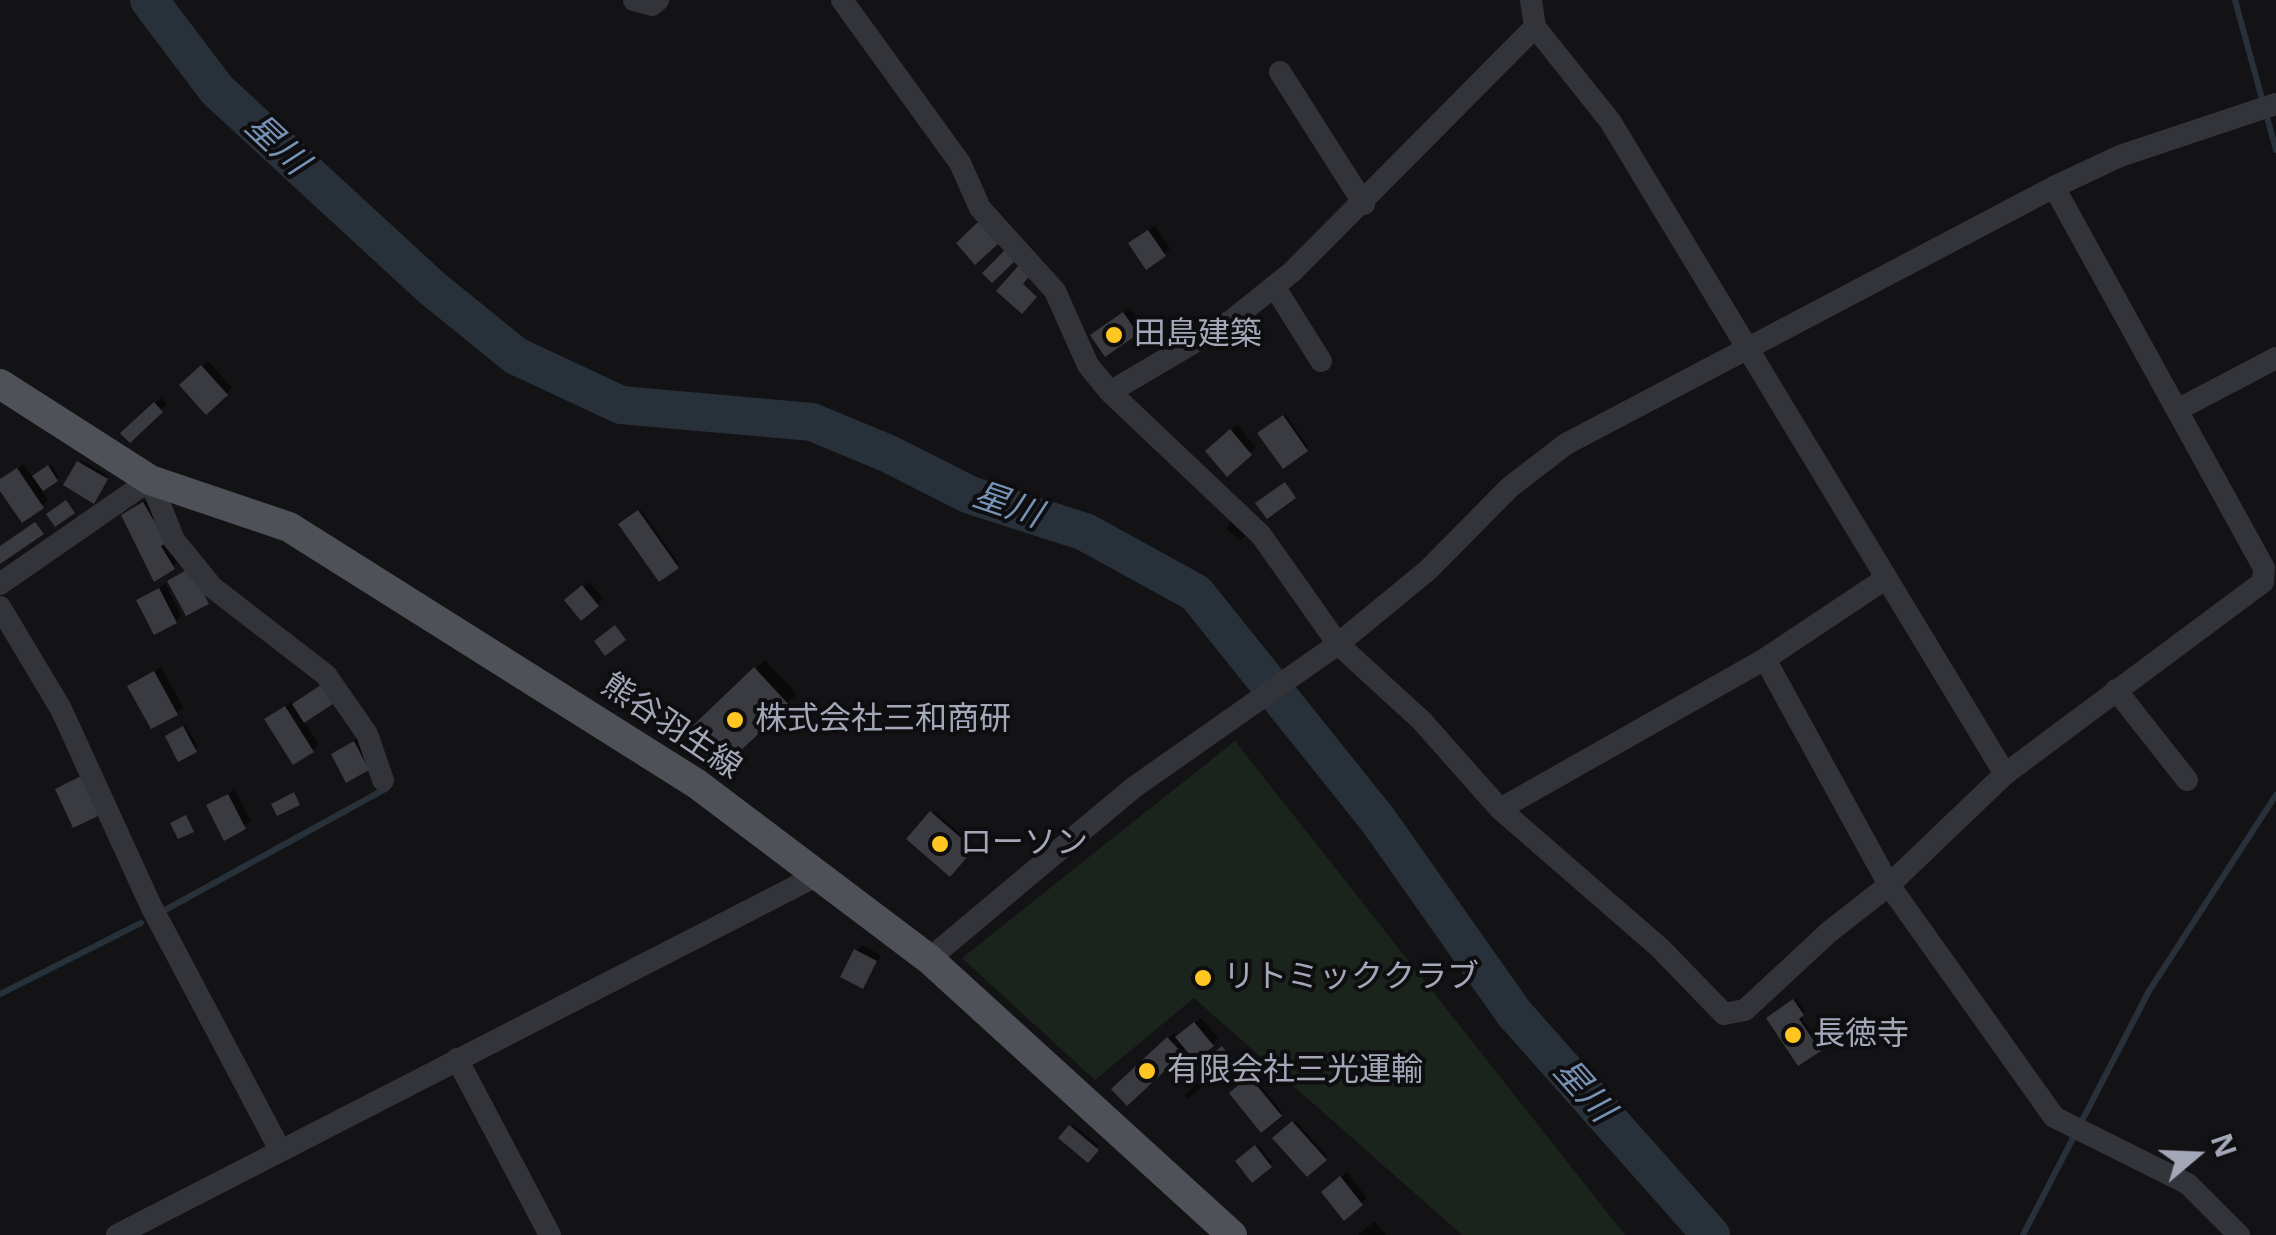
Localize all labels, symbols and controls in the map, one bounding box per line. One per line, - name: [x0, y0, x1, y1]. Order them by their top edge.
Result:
- water label: 星川: [236, 106, 316, 184]
- place label: 田島建築: [1134, 316, 1262, 354]
- marker: 田島建築: [1103, 324, 1125, 346]
- water label: 星川: [967, 475, 1047, 537]
- street label: 熊谷羽生線: [594, 666, 748, 788]
- place label: 株式会社三和商研: [755, 701, 1011, 739]
- marker: 株式会社三和商研: [724, 709, 746, 731]
- place label: ローソン: [960, 825, 1088, 863]
- marker: ローソン: [929, 833, 951, 855]
- place label: リトミッククラブ: [1223, 959, 1479, 997]
- marker: リトミッククラブ: [1192, 967, 1214, 989]
- place label: 長徳寺: [1813, 1016, 1909, 1054]
- marker: 長徳寺: [1782, 1024, 1804, 1046]
- water label: 星川: [1544, 1051, 1622, 1131]
- place label: 有限会社三光運輸: [1167, 1052, 1423, 1090]
- marker: 有限会社三光運輸: [1136, 1060, 1158, 1082]
- north arrow: [2146, 1105, 2246, 1205]
- text: N: [2203, 1128, 2246, 1162]

